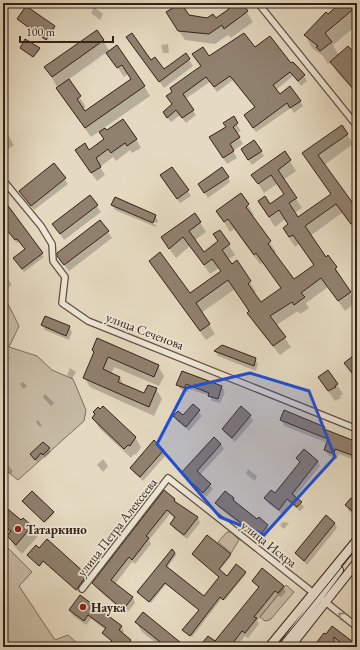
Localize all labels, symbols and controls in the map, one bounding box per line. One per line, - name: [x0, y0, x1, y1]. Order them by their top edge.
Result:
- scale bar: [20, 18, 113, 44]
- text: 100 m: [26, 24, 56, 40]
- street label: улица Сеченова: [104, 308, 187, 354]
- street label: улица Петра Алексеева: [73, 474, 161, 580]
- street label: улица Искра: [238, 517, 301, 572]
- place label: Татаркино: [26, 521, 87, 538]
- marker: Татаркино: [13, 524, 23, 534]
- place label: Наука: [91, 599, 126, 616]
- marker: Наука: [78, 602, 88, 612]
- one-way arrow: [338, 612, 346, 619]

